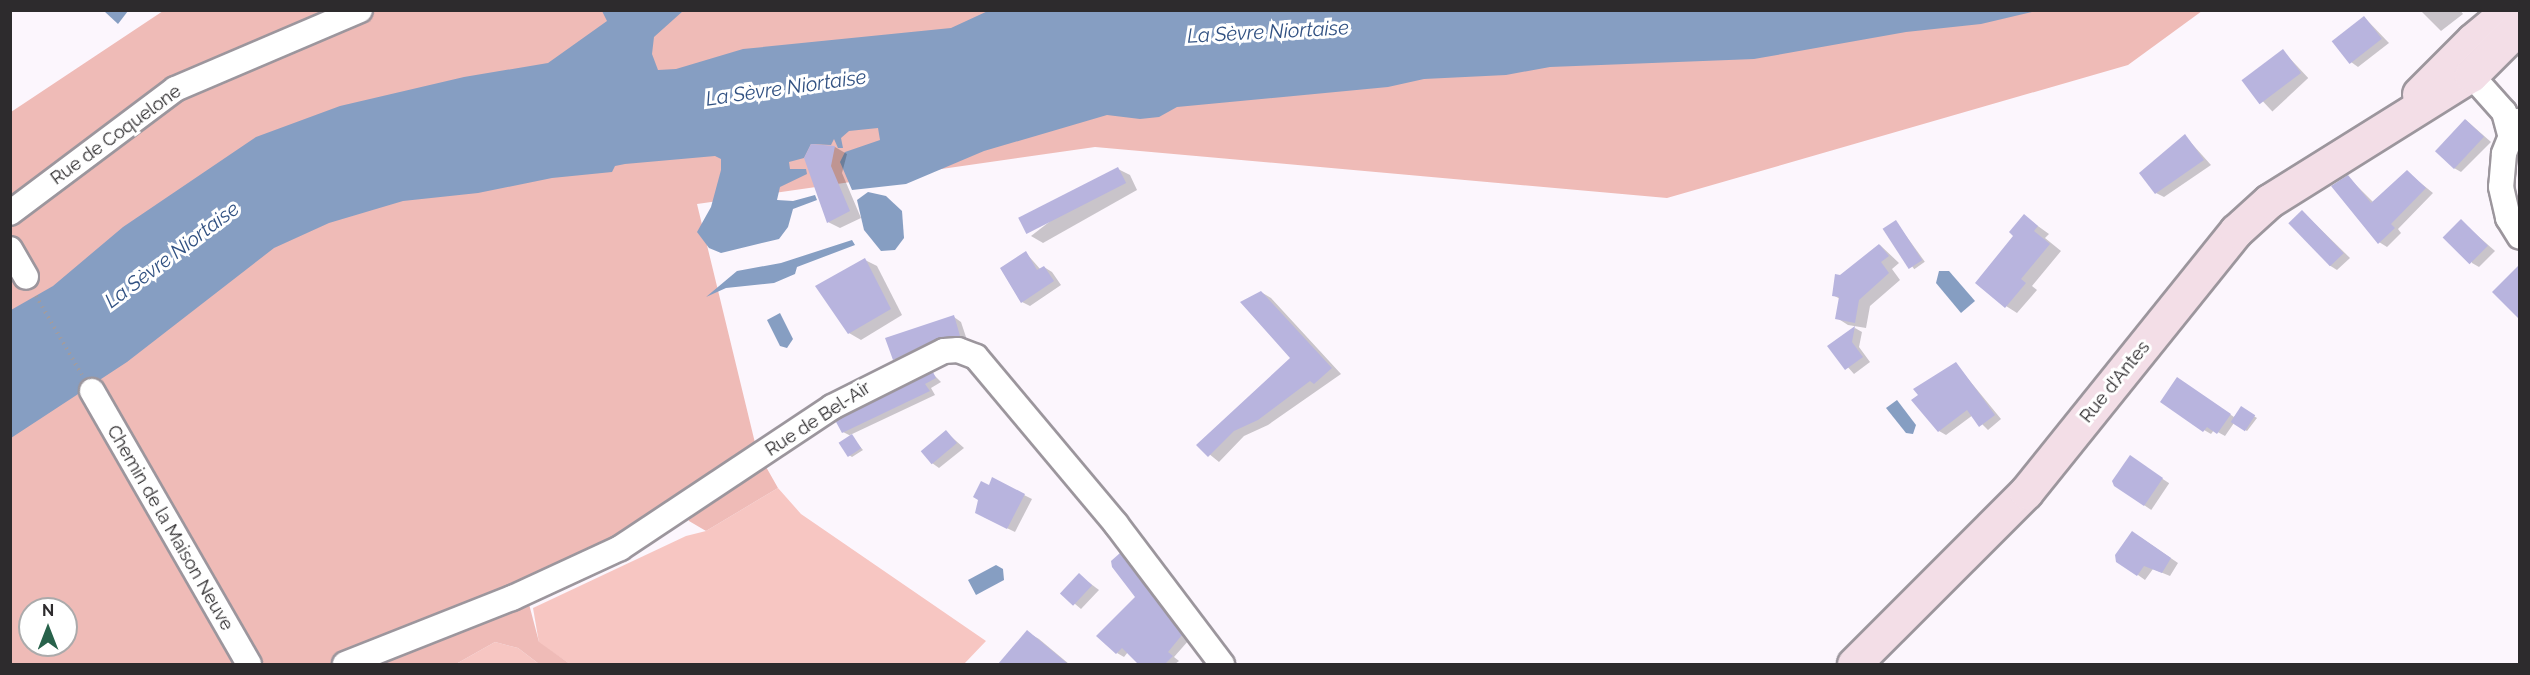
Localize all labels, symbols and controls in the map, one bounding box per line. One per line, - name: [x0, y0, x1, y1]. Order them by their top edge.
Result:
- water label: La Sèvre Niortaise: [1187, 16, 1349, 48]
- water label: La Sèvre Niortaise: [704, 65, 868, 111]
- street label: Rue de Coquelone: [47, 80, 185, 190]
- water label: La Sèvre Niortaise: [100, 197, 244, 313]
- street label: Rue d'Antes: [2076, 337, 2154, 427]
- street label: Rue de Bel-Air: [761, 377, 875, 461]
- street label: Chemin de la Maison Neuve: [102, 422, 238, 634]
- north arrow: [18, 597, 78, 657]
- text: N: [42, 601, 54, 620]

